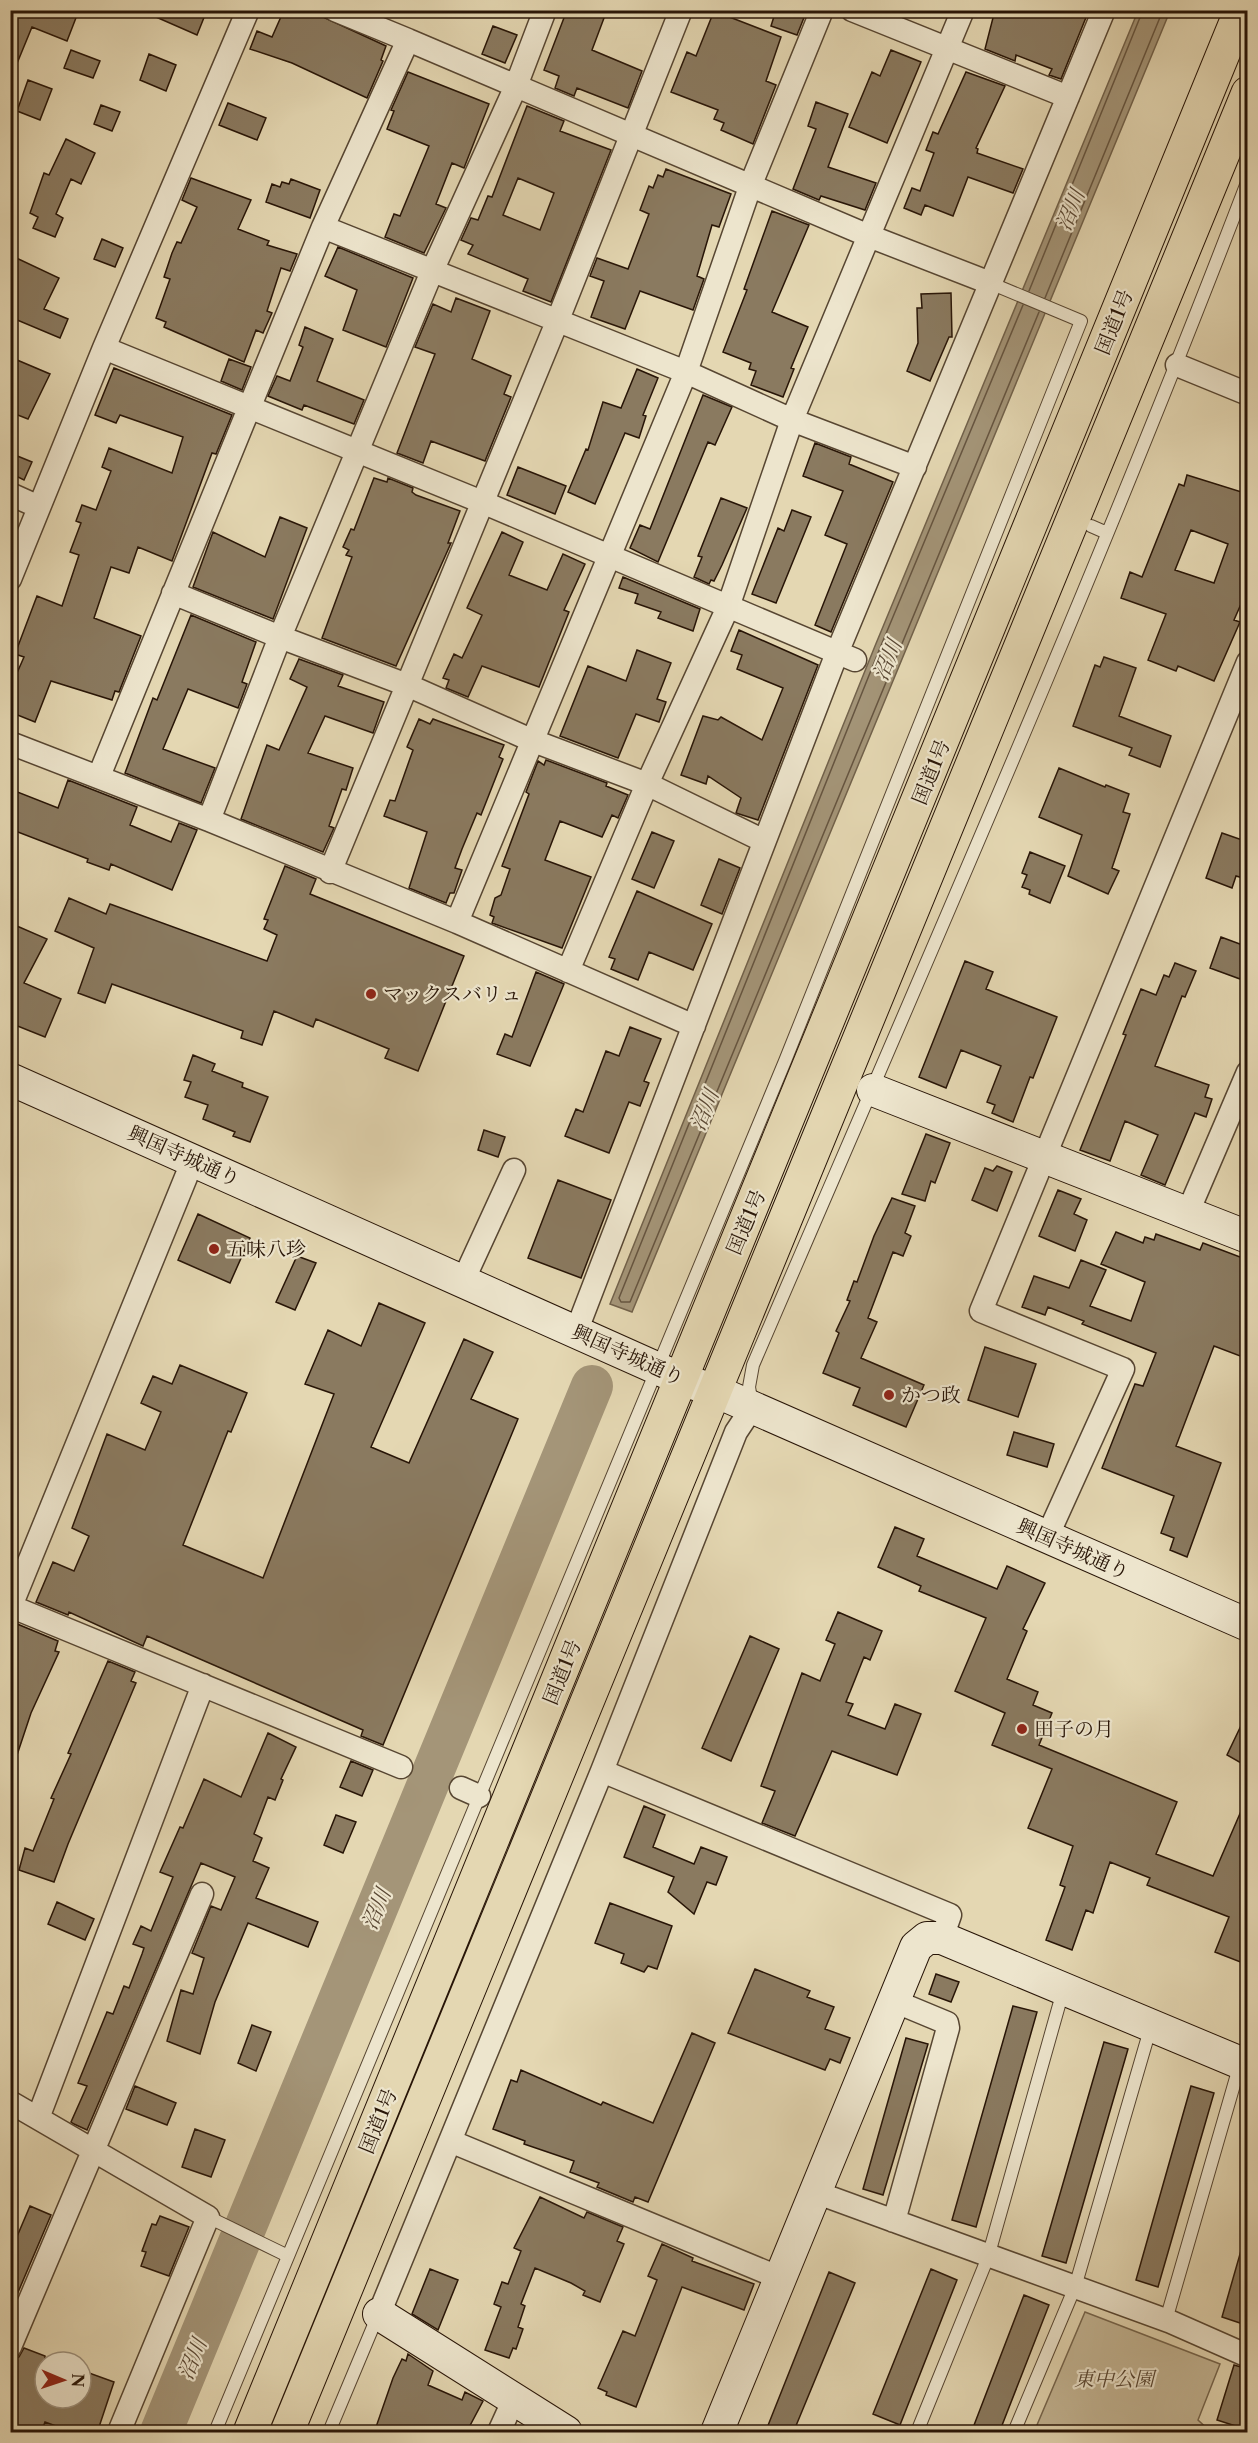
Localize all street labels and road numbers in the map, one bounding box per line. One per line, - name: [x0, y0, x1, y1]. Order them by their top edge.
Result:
- street label: 国道1号: [1090, 286, 1138, 358]
- street label: 国道1号: [907, 736, 955, 808]
- street label: 興国寺城通り: [124, 1121, 244, 1191]
- street label: 国道1号: [722, 1186, 770, 1258]
- street label: 興国寺城通り: [568, 1320, 688, 1390]
- street label: 興国寺城通り: [1013, 1514, 1133, 1584]
- street label: 国道1号: [538, 1636, 586, 1708]
- street label: 国道1号: [354, 2085, 402, 2157]

